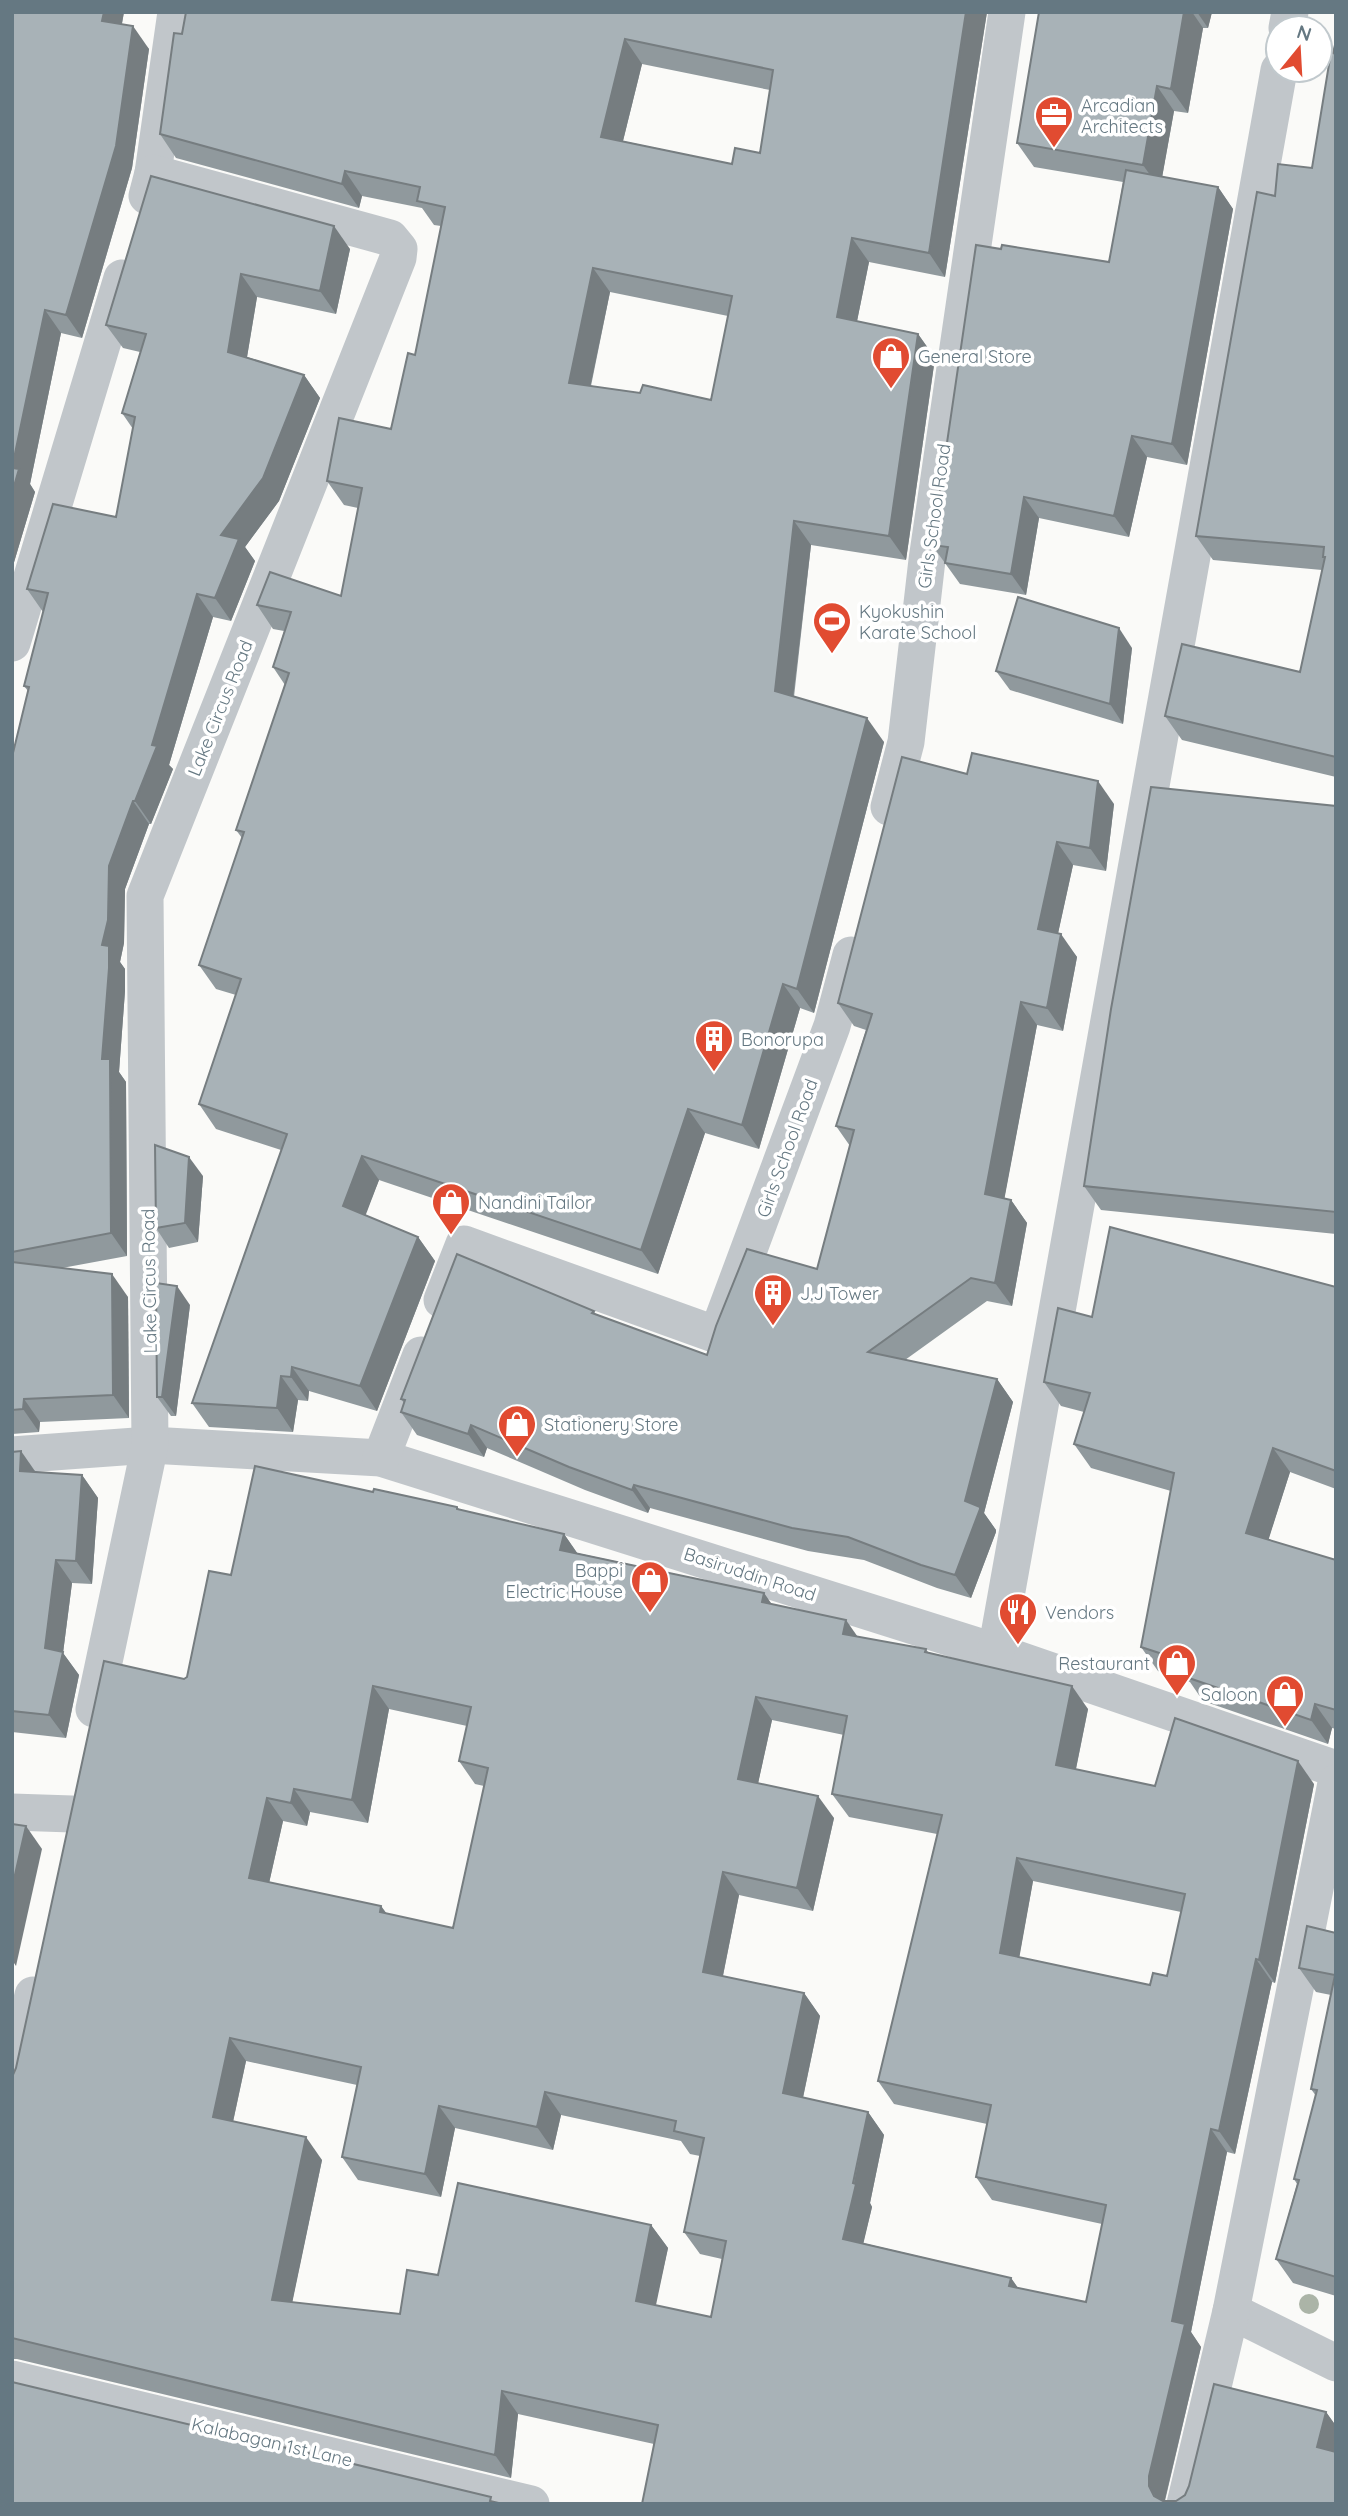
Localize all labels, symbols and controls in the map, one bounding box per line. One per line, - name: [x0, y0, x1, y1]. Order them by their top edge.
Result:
- north arrow: [1264, 14, 1334, 84]
- text: N: [1294, 19, 1315, 46]
- office icon: Arcadian Architects: [1033, 94, 1075, 149]
- place label: Arcadian Architects: [1081, 94, 1163, 138]
- shop icon: General Store: [870, 335, 912, 390]
- place label: General Store: [918, 345, 1032, 368]
- street label: Girls School Road: [912, 442, 956, 590]
- sports icon: Kyokushin Karate School: [811, 600, 853, 655]
- place label: Kyokushin Karate School: [859, 600, 976, 644]
- street label: Lake Circus Road: [182, 637, 258, 779]
- building icon: Bonorupa: [693, 1018, 735, 1073]
- place label: Bonorupa: [741, 1028, 824, 1051]
- street label: Girls School Road: [751, 1076, 823, 1220]
- shop icon: Nandini Tailor: [430, 1181, 472, 1236]
- place label: Nandini Tailor: [478, 1191, 592, 1214]
- street label: Lake Circus Road: [136, 1209, 162, 1353]
- building icon: J.J Tower: [752, 1272, 794, 1327]
- place label: J.J Tower: [800, 1282, 879, 1305]
- shop icon: Stationery Store: [496, 1403, 538, 1458]
- place label: Stationery Store: [544, 1413, 678, 1436]
- street label: Basiruddin Road: [681, 1542, 819, 1606]
- place label: Bappi Electric House: [506, 1559, 623, 1603]
- shop icon: Bappi Electric House: [629, 1559, 671, 1614]
- restaurant icon: Vendors: [997, 1591, 1039, 1646]
- place label: Vendors: [1045, 1601, 1114, 1624]
- shop icon: Restaurant: [1156, 1642, 1198, 1697]
- place label: Restaurant: [1058, 1652, 1150, 1675]
- shop icon: Saloon: [1264, 1673, 1306, 1728]
- place label: Saloon: [1201, 1683, 1258, 1706]
- street label: Kalabagan 1st Lane: [189, 2412, 355, 2472]

